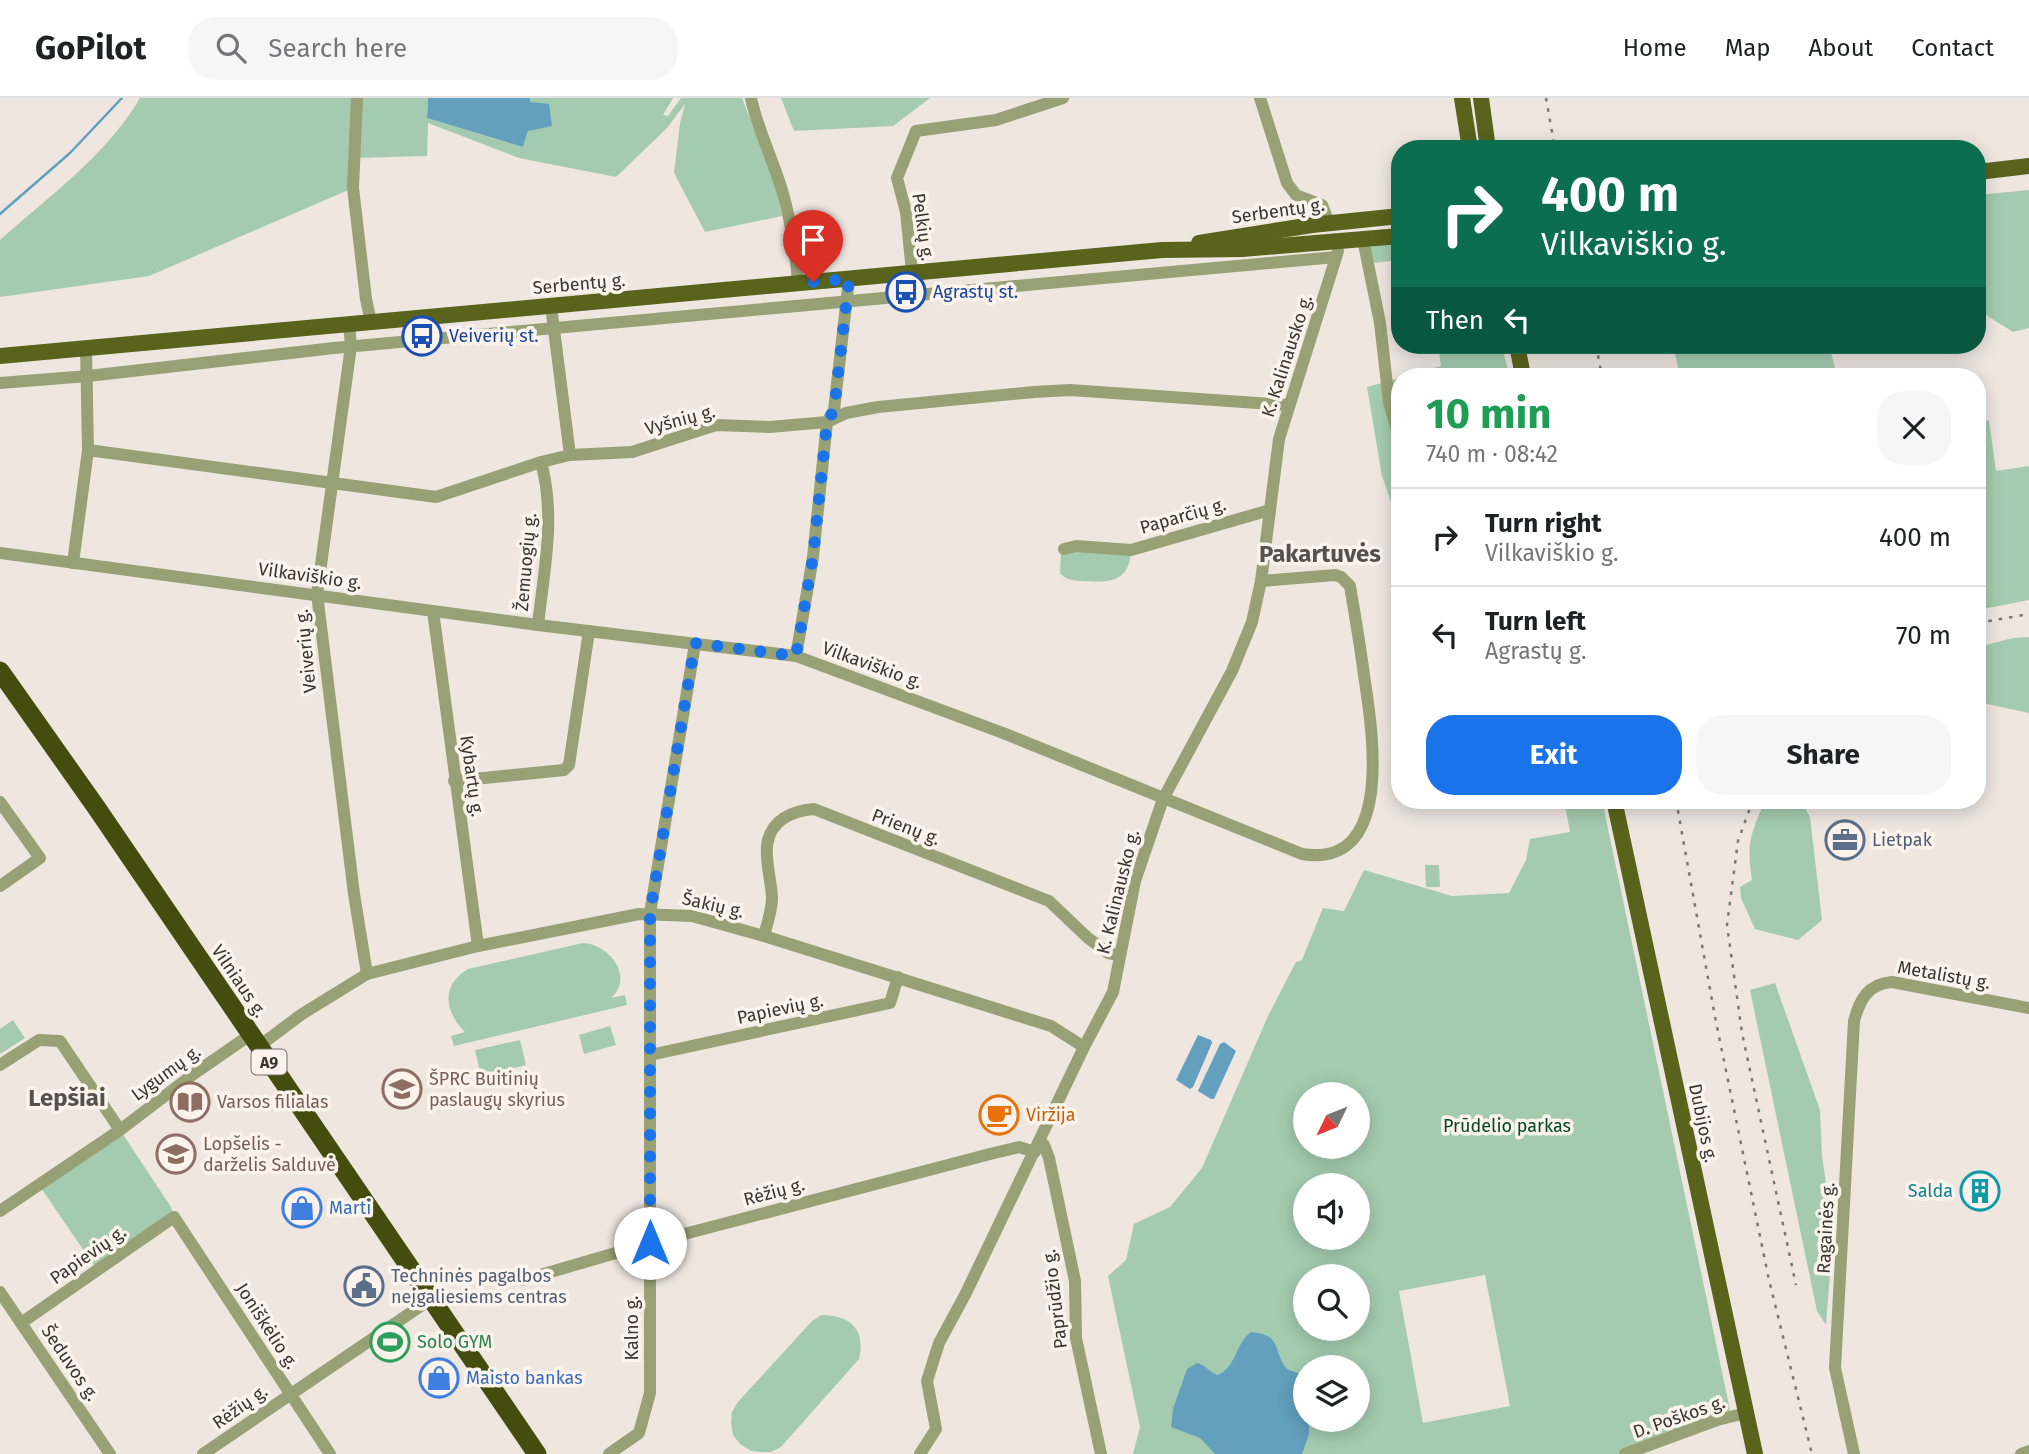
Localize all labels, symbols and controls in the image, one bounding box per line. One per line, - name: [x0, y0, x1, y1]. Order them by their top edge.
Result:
- search box: [188, 17, 678, 80]
- text: GoPilot: [35, 28, 146, 68]
- icon: search: [212, 29, 250, 67]
- text: Search here: [268, 33, 407, 64]
- text: Home: [1623, 34, 1687, 62]
- text: Map: [1725, 34, 1771, 62]
- text: About: [1809, 34, 1873, 62]
- text: Contact: [1911, 34, 1994, 62]
- text: 400 m: [1541, 165, 1679, 224]
- icon: right: [1426, 168, 1517, 259]
- street label: Pelkių g.: [907, 192, 939, 262]
- street label: Serbentų g.: [1230, 194, 1326, 228]
- pin: [783, 210, 843, 282]
- icon: arrive: [794, 221, 832, 259]
- text: Vilkaviškio g.: [1541, 225, 1727, 263]
- street label: Serbentų g.: [532, 269, 626, 299]
- bus stop icon: Agrastų st.: [885, 271, 927, 313]
- place label: Agrastų st.: [933, 281, 1018, 303]
- street label: K. Kalinausko g.: [1257, 292, 1317, 420]
- icon: left: [1498, 301, 1536, 339]
- text: Then: [1426, 305, 1484, 336]
- bus stop icon: Veiverių st.: [401, 315, 443, 357]
- place label: Veiverių st.: [449, 325, 539, 347]
- text: 10 min: [1426, 389, 1552, 439]
- button: close: [1877, 391, 1951, 465]
- street label: Vyšnių g.: [643, 400, 717, 440]
- text: 740 m · 08:42: [1426, 440, 1558, 468]
- street label: Paparčių g.: [1137, 493, 1229, 539]
- text: Turn right: [1485, 508, 1602, 539]
- street label: Žemuogių g.: [511, 512, 541, 612]
- icon: right: [1426, 518, 1464, 556]
- text: 400 m: [1879, 522, 1951, 553]
- text: Vilkaviškio g.: [1485, 539, 1618, 567]
- district label: Pakartuvės: [1259, 540, 1381, 568]
- street label: Vilkaviškio g.: [257, 558, 363, 594]
- text: Turn left: [1485, 606, 1586, 637]
- street label: Veiverių g.: [291, 608, 321, 694]
- icon: left: [1426, 616, 1464, 654]
- text: 70 m: [1896, 620, 1951, 651]
- street label: Vilkaviškio g.: [819, 637, 925, 693]
- text: Agrastų g.: [1485, 637, 1587, 665]
- button: Exit: [1426, 715, 1682, 795]
- button: Share: [1696, 715, 1951, 795]
- street label: Kybartų g.: [455, 734, 489, 818]
- street label: Prienų g.: [869, 804, 943, 850]
- office icon: Lietpak: [1824, 819, 1866, 861]
- street label: K. Kalinausko g.: [1092, 828, 1144, 956]
- place label: Lietpak: [1872, 829, 1933, 851]
- street label: Šakių g.: [680, 887, 746, 923]
- street label: Vilniaus g.: [207, 940, 271, 1022]
- street label: Metalistų g.: [1896, 956, 1992, 994]
- street label: Papievių g.: [735, 989, 825, 1029]
- street label: Lygumų g.: [127, 1040, 205, 1106]
- road number: A9: [252, 1050, 286, 1074]
- school or university icon: ŠPRC Buitinių paslaugų skyrius: [381, 1068, 423, 1110]
- place label: ŠPRC Buitinių paslaugų skyrius: [429, 1068, 565, 1111]
- library icon: Varsos filialas: [169, 1081, 211, 1123]
- street label: Dubijos g.: [1684, 1081, 1722, 1165]
- north arrow: [1293, 1082, 1370, 1158]
- map controls: [1293, 1082, 1370, 1432]
- district label: Lepšiai: [28, 1084, 106, 1112]
- place label: Varsos filialas: [217, 1091, 328, 1113]
- cafe icon: Viržija: [978, 1094, 1020, 1136]
- place label: Viržija: [1026, 1104, 1076, 1126]
- park label: Prūdelio parkas: [1443, 1115, 1571, 1137]
- school or university icon: Lopšelis - darželis Salduvė: [155, 1133, 197, 1175]
- place label: Lopšelis - darželis Salduvė: [203, 1133, 336, 1176]
- building icon: Salda: [1959, 1170, 2001, 1212]
- street label: Rėžių g.: [741, 1173, 807, 1211]
- button: sound: [1293, 1173, 1370, 1250]
- place label: Salda: [1908, 1180, 1953, 1202]
- street label: Ragainės g.: [1813, 1182, 1839, 1274]
- shop icon: Marti: [281, 1187, 323, 1229]
- place label: Marti: [329, 1197, 371, 1219]
- position arrow: [613, 1206, 687, 1280]
- street label: Papievių g.: [46, 1221, 130, 1289]
- street label: Paprūdžio g.: [1038, 1248, 1072, 1350]
- button: search: [1293, 1264, 1370, 1341]
- public building icon: Techninės pagalbos neįgaliesiems centras: [343, 1265, 385, 1307]
- place label: Techninės pagalbos neįgaliesiems centras: [391, 1265, 567, 1308]
- street label: Joniškėlio g.: [231, 1279, 303, 1373]
- street label: Kalno g.: [621, 1296, 643, 1360]
- street label: Šeduvos g.: [37, 1321, 103, 1405]
- sports icon: Solo GYM: [369, 1321, 411, 1363]
- place label: Solo GYM: [417, 1331, 492, 1353]
- button: layers: [1293, 1355, 1370, 1432]
- shop icon: Maisto bankas: [418, 1357, 460, 1399]
- place label: Maisto bankas: [466, 1367, 583, 1389]
- street label: Rėžių g.: [208, 1380, 272, 1434]
- street label: D. Poškos g.: [1630, 1391, 1728, 1443]

